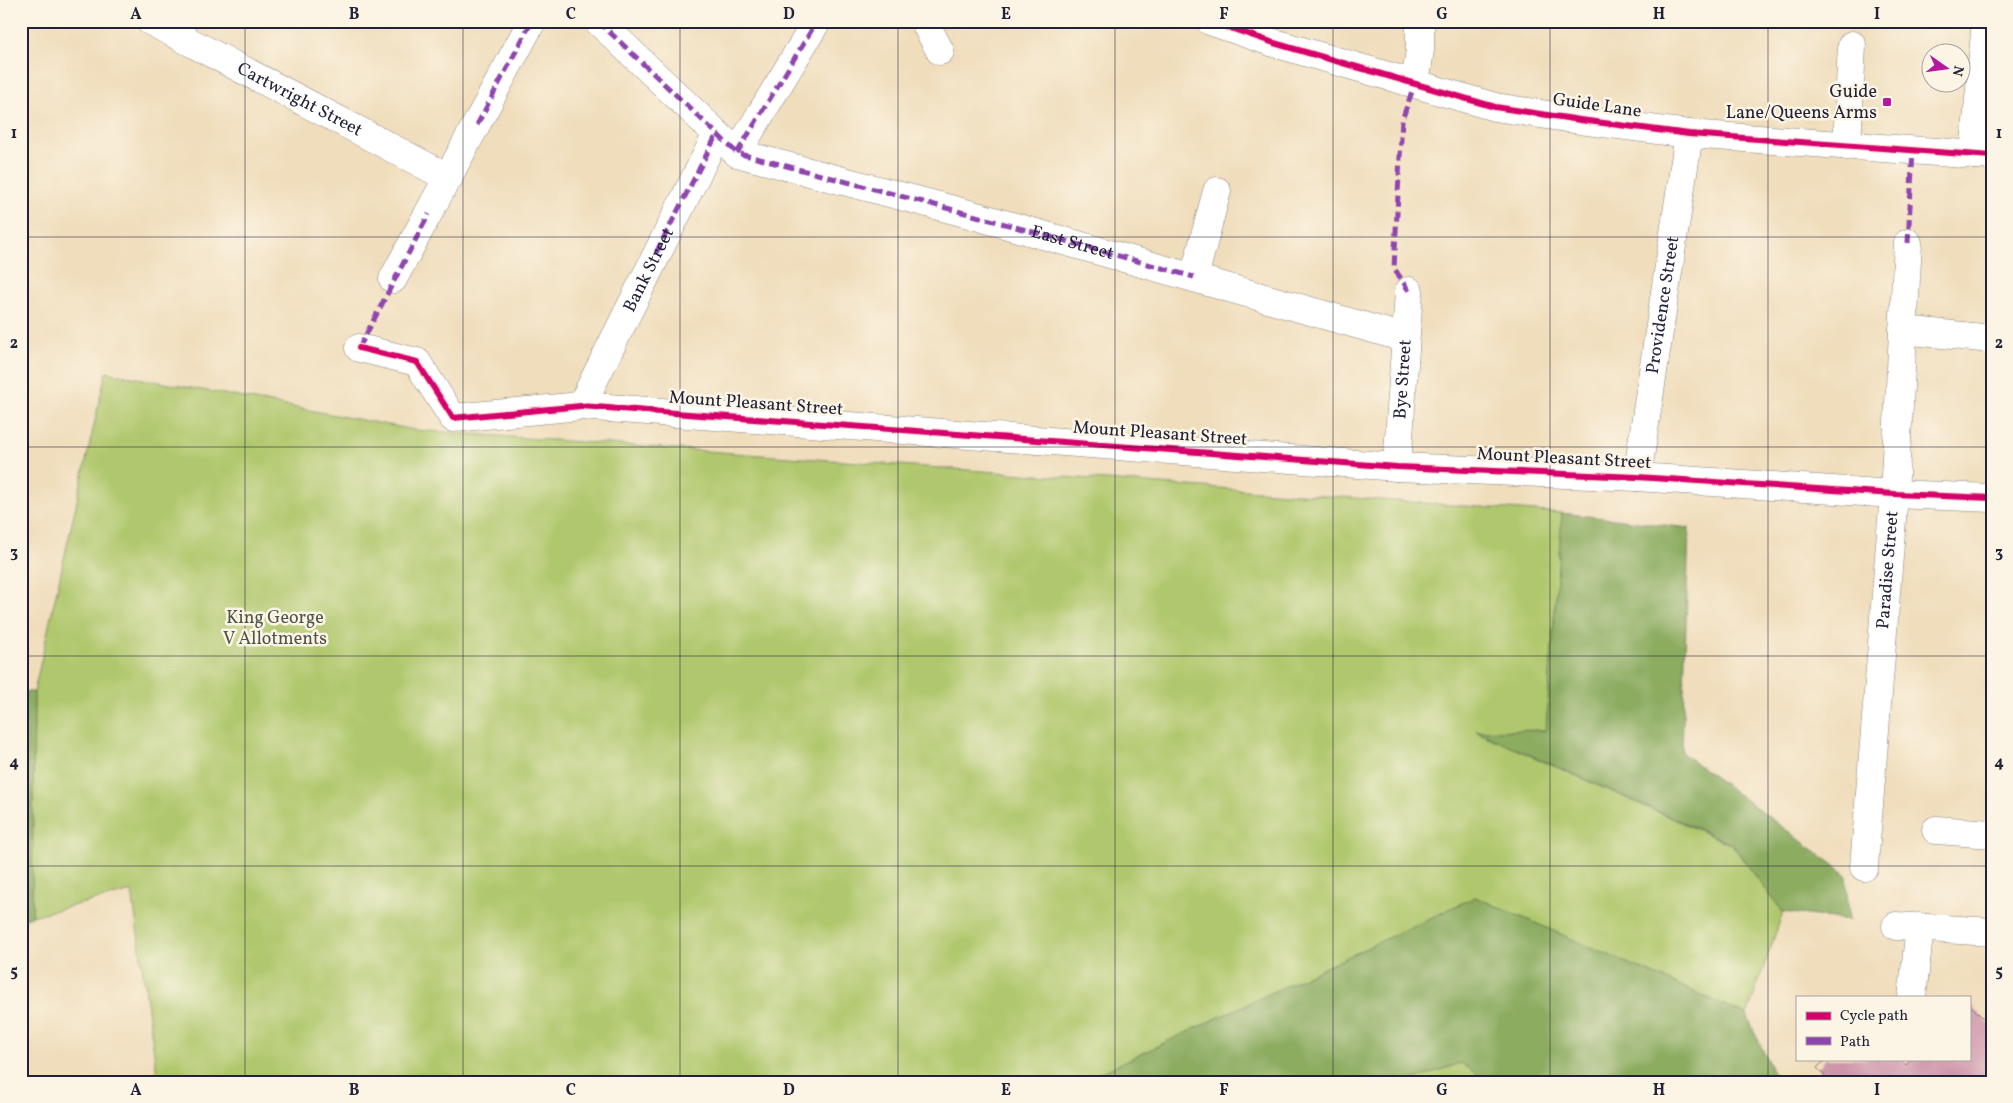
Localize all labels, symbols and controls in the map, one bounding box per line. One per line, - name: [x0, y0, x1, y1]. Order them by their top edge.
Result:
- text: A: [130, 4, 142, 26]
- text: B: [349, 4, 360, 26]
- text: C: [566, 4, 576, 26]
- text: D: [783, 4, 795, 26]
- text: E: [1001, 4, 1011, 26]
- text: F: [1219, 4, 1229, 26]
- text: G: [1436, 4, 1448, 26]
- text: H: [1653, 4, 1665, 26]
- text: I: [1874, 4, 1880, 26]
- north arrow: [1920, 42, 1970, 92]
- street label: Cartwright Street: [232, 56, 367, 143]
- text: N: [1947, 64, 1968, 78]
- place label: Guide Lane/Queens Arms: [1726, 80, 1877, 126]
- street label: Guide Lane: [1551, 87, 1643, 125]
- marker: Guide Lane/Queens Arms: [1881, 96, 1893, 108]
- text: 1: [11, 123, 17, 145]
- text: 1: [1996, 123, 2002, 145]
- street label: East Street: [1028, 220, 1117, 266]
- street label: Bank Street: [617, 223, 681, 317]
- street label: Providence Street: [1640, 234, 1686, 376]
- text: 2: [10, 333, 18, 355]
- text: 2: [1995, 333, 2003, 355]
- street label: Bye Street: [1388, 338, 1418, 420]
- street label: Mount Pleasant Street: [668, 385, 844, 423]
- street label: Mount Pleasant Street: [1072, 415, 1248, 453]
- street label: Mount Pleasant Street: [1476, 442, 1652, 476]
- street label: Paradise Street: [1871, 510, 1905, 630]
- text: 3: [10, 542, 18, 564]
- text: 3: [1995, 542, 2003, 564]
- park label: King George V Allotments: [223, 606, 327, 652]
- text: 4: [9, 752, 19, 774]
- text: 4: [1994, 752, 2004, 774]
- text: 5: [10, 961, 18, 983]
- text: 5: [1995, 961, 2003, 983]
- legend: [1796, 996, 1970, 1060]
- text: Cycle path: [1840, 1006, 1908, 1027]
- text: Path: [1840, 1032, 1870, 1053]
- text: A: [130, 1080, 142, 1102]
- text: B: [349, 1080, 360, 1102]
- text: C: [566, 1080, 576, 1102]
- text: D: [783, 1080, 795, 1102]
- text: E: [1001, 1080, 1011, 1102]
- text: F: [1219, 1080, 1229, 1102]
- text: G: [1436, 1080, 1448, 1102]
- text: H: [1653, 1080, 1665, 1102]
- text: I: [1874, 1080, 1880, 1102]

